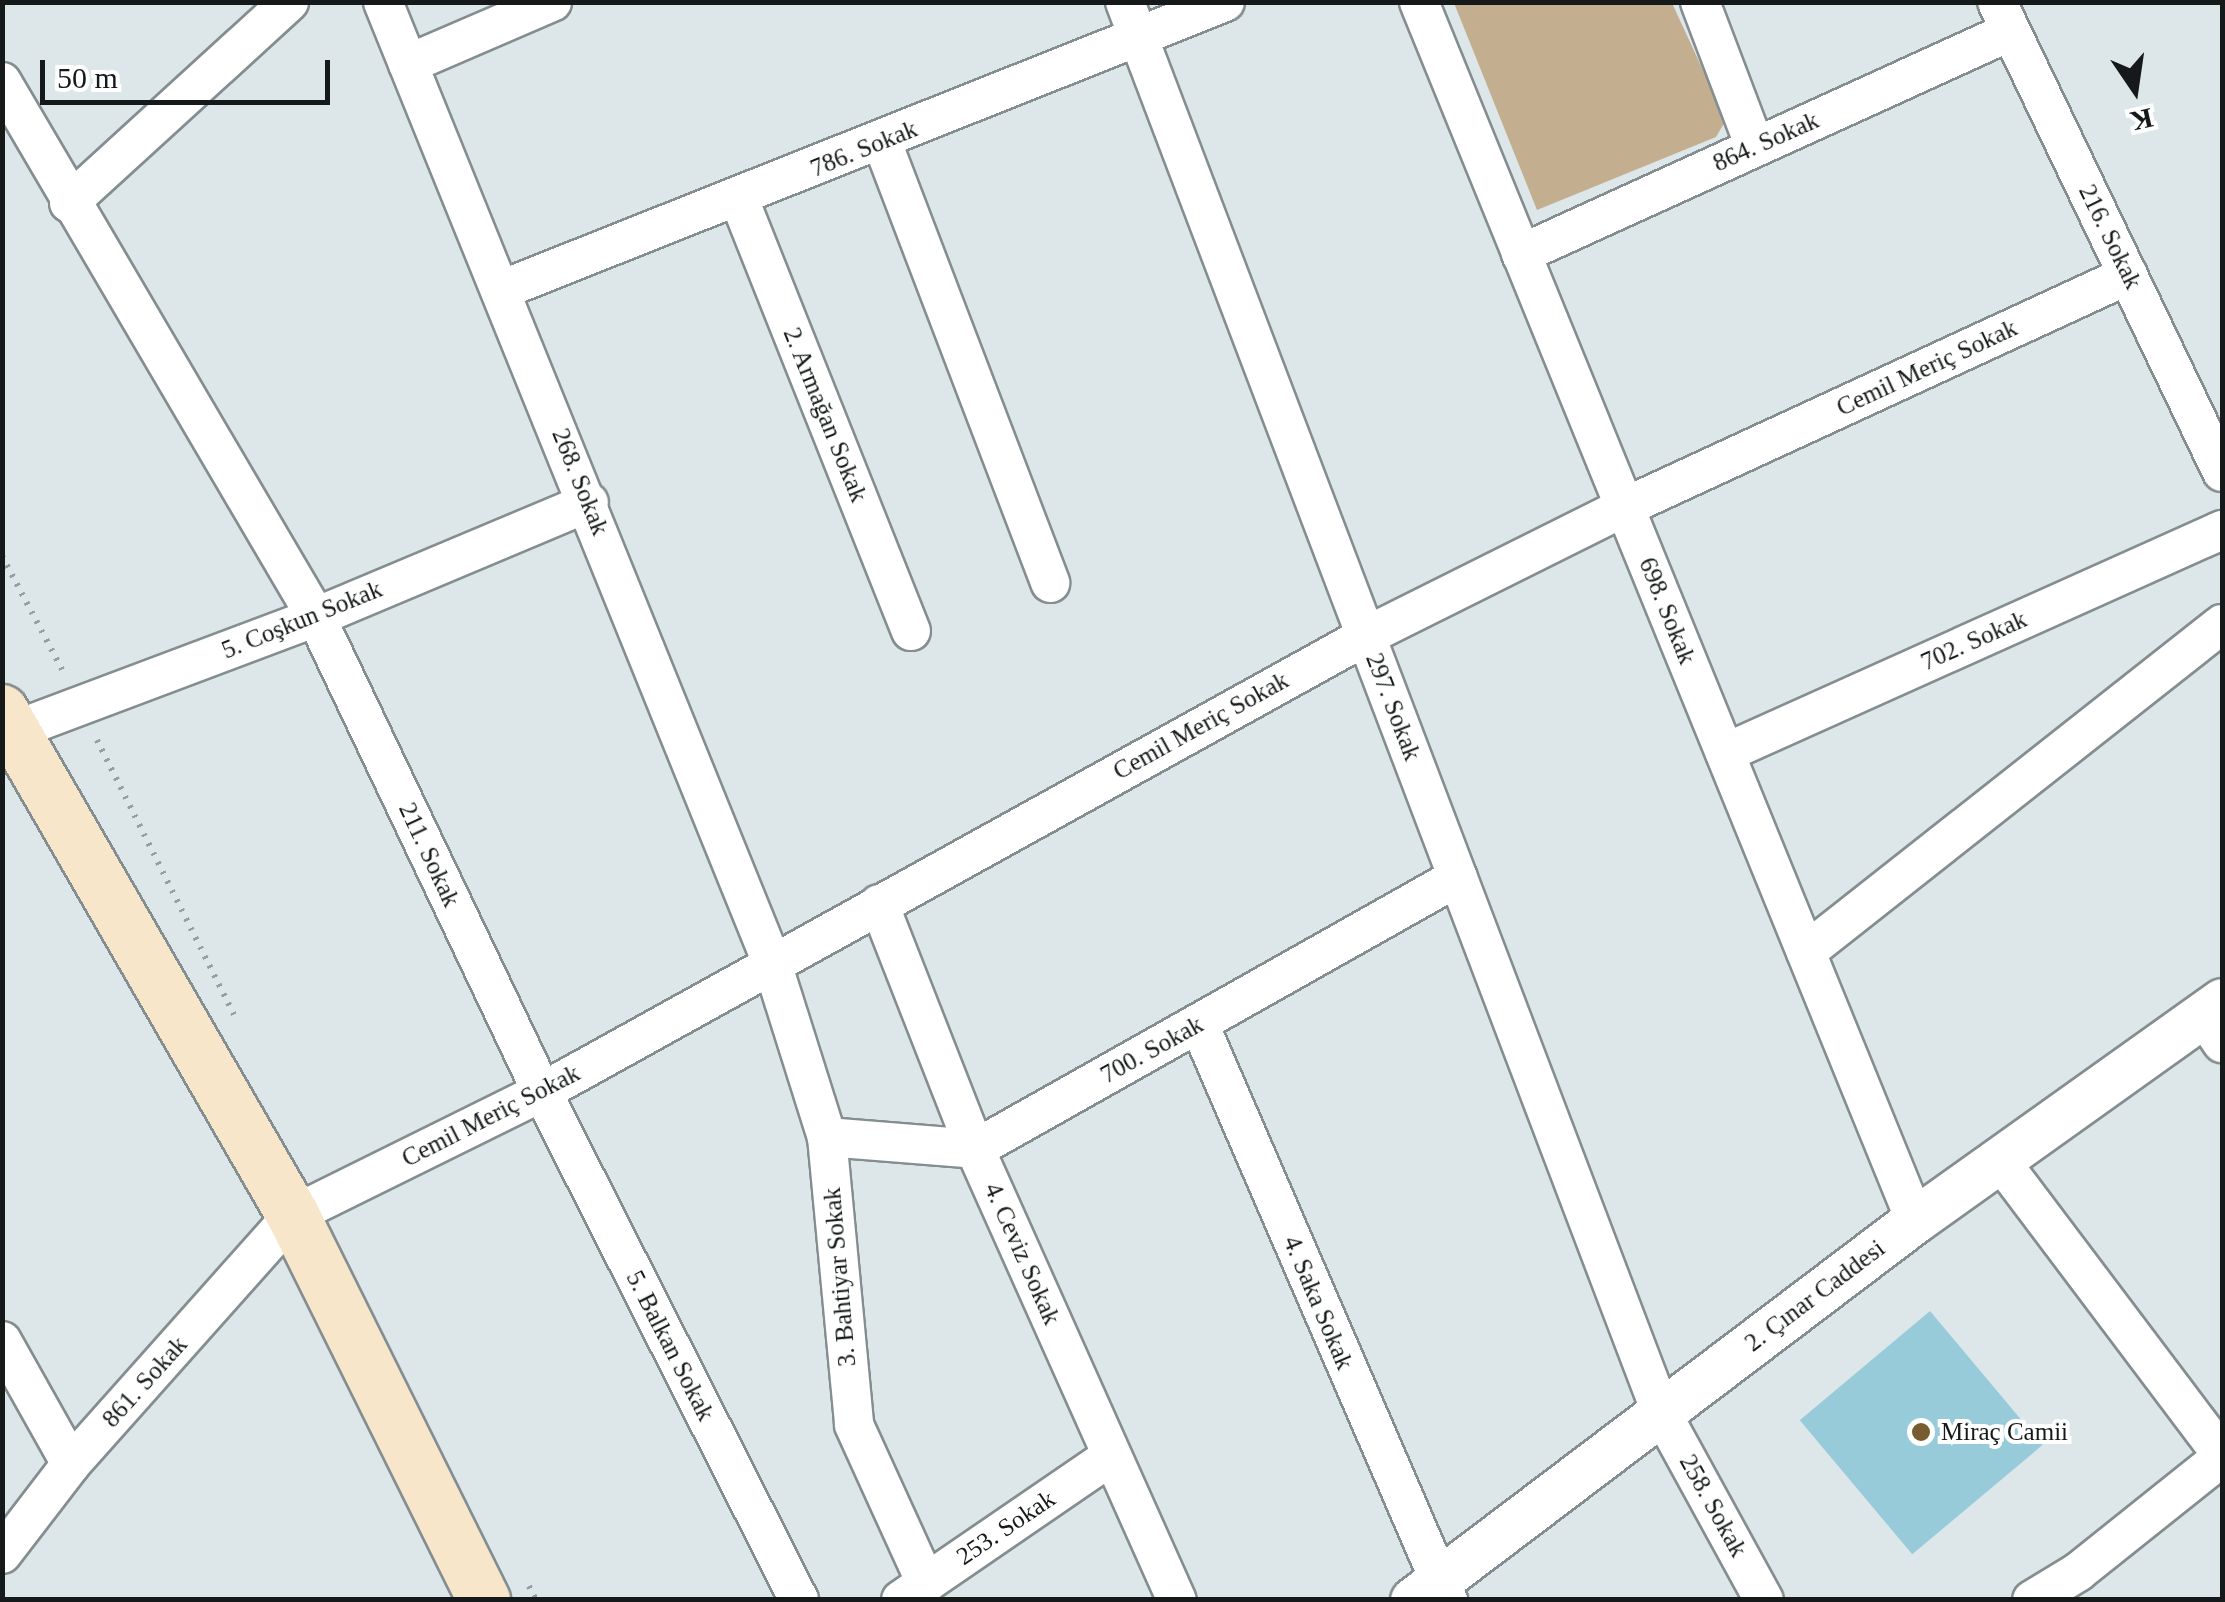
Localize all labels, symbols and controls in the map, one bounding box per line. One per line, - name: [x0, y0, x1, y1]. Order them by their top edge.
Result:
- scale bar: [45, 40, 335, 102]
- north arrow: [2085, 40, 2185, 140]
- text: 50 m: [57, 61, 118, 94]
- text: K: [2128, 102, 2156, 137]
- street label: 864. Sokak: [1709, 105, 1823, 179]
- street label: 786. Sokak: [806, 114, 922, 184]
- street label: 216. Sokak: [2072, 180, 2148, 294]
- street label: Cemil Meriç Sokak: [1832, 313, 2022, 423]
- street label: 2. Armağan Sokak: [776, 323, 874, 507]
- street label: 268. Sokak: [545, 424, 615, 540]
- street label: 698. Sokak: [1632, 553, 1702, 669]
- street label: 5. Coşkun Sokak: [217, 574, 387, 666]
- street label: 702. Sokak: [1917, 604, 2031, 678]
- street label: 297. Sokak: [1359, 649, 1427, 765]
- street label: Cemil Meriç Sokak: [1108, 665, 1294, 787]
- street label: 211. Sokak: [392, 798, 466, 912]
- street label: 700. Sokak: [1096, 1010, 1208, 1090]
- street label: Cemil Meriç Sokak: [397, 1058, 585, 1174]
- street label: 4. Ceviz Sokak: [977, 1178, 1067, 1330]
- street label: 3. Bahtiyar Sokak: [817, 1186, 863, 1368]
- street label: 4. Saka Sokak: [1276, 1232, 1360, 1374]
- street label: 2. Çınar Caddesi: [1739, 1234, 1891, 1358]
- street label: 5. Balkan Sokak: [619, 1266, 721, 1426]
- street label: 861. Sokak: [96, 1330, 194, 1434]
- place label: Miraç Camii: [1941, 1417, 2068, 1447]
- marker: Miraç Camii: [1910, 1421, 1932, 1443]
- street label: 258. Sokak: [1673, 1450, 1753, 1562]
- street label: 253. Sokak: [951, 1484, 1061, 1572]

